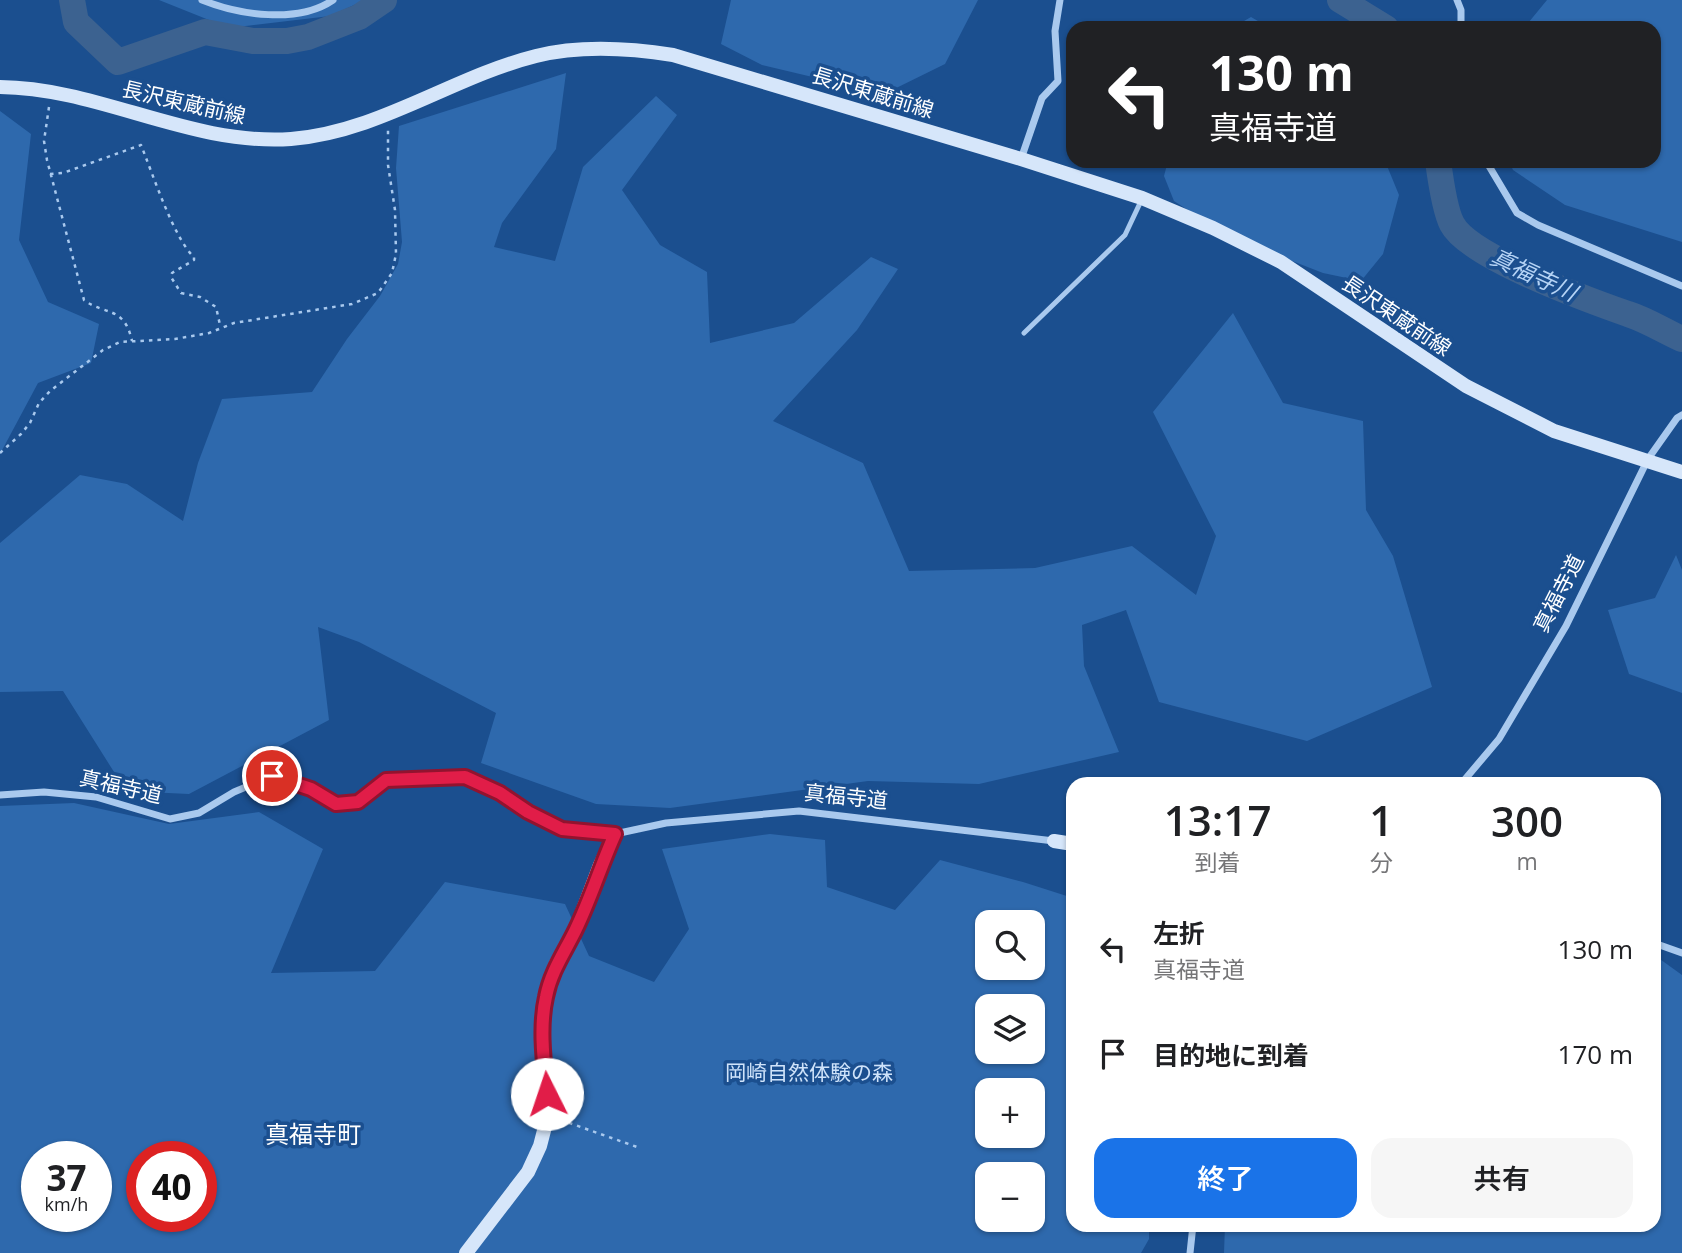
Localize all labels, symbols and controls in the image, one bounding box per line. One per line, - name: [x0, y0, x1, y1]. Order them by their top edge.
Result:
- text: 130 m: [1209, 39, 1354, 105]
- icon: left: [1094, 49, 1185, 140]
- street label: 長沢東蔵前線: [809, 60, 937, 124]
- street label: 長沢東蔵前線: [119, 74, 249, 130]
- text: 真福寺道: [1209, 105, 1337, 148]
- water label: 真福寺川: [1486, 240, 1585, 309]
- street label: 長沢東蔵前線: [1337, 268, 1457, 362]
- street label: 真福寺道: [1526, 549, 1590, 637]
- pin: [242, 746, 302, 806]
- icon: arrive: [253, 757, 291, 795]
- street label: 真福寺道: [77, 763, 165, 809]
- street label: 真福寺道: [803, 778, 889, 814]
- text: 13:17: [1164, 791, 1271, 848]
- text: 1: [1369, 791, 1393, 848]
- text: 300: [1491, 792, 1563, 849]
- text: m: [1516, 845, 1538, 877]
- text: 到着: [1195, 846, 1241, 878]
- text: 分: [1370, 846, 1393, 878]
- map controls: [975, 910, 1045, 1232]
- button: search: [975, 910, 1045, 980]
- text: 左折: [1153, 915, 1205, 951]
- icon: left: [1094, 930, 1132, 968]
- text: 130 m: [1558, 931, 1633, 967]
- text: 真福寺道: [1153, 953, 1245, 985]
- button: layers: [975, 994, 1045, 1064]
- icon: arrive: [1094, 1035, 1132, 1073]
- text: 170 m: [1558, 1036, 1633, 1072]
- text: 目的地に到着: [1153, 1037, 1309, 1073]
- position arrow: [510, 1057, 584, 1131]
- park label: 岡崎自然体験の森: [725, 1058, 893, 1086]
- button: +: [975, 1078, 1045, 1148]
- district label: 真福寺町: [265, 1117, 361, 1150]
- button: 終了: [1094, 1138, 1357, 1218]
- button: 共有: [1371, 1138, 1633, 1218]
- speed limit sign: 40: [126, 1141, 217, 1232]
- text: 37: [46, 1154, 87, 1201]
- button: −: [975, 1162, 1045, 1232]
- text: km/h: [45, 1192, 88, 1216]

